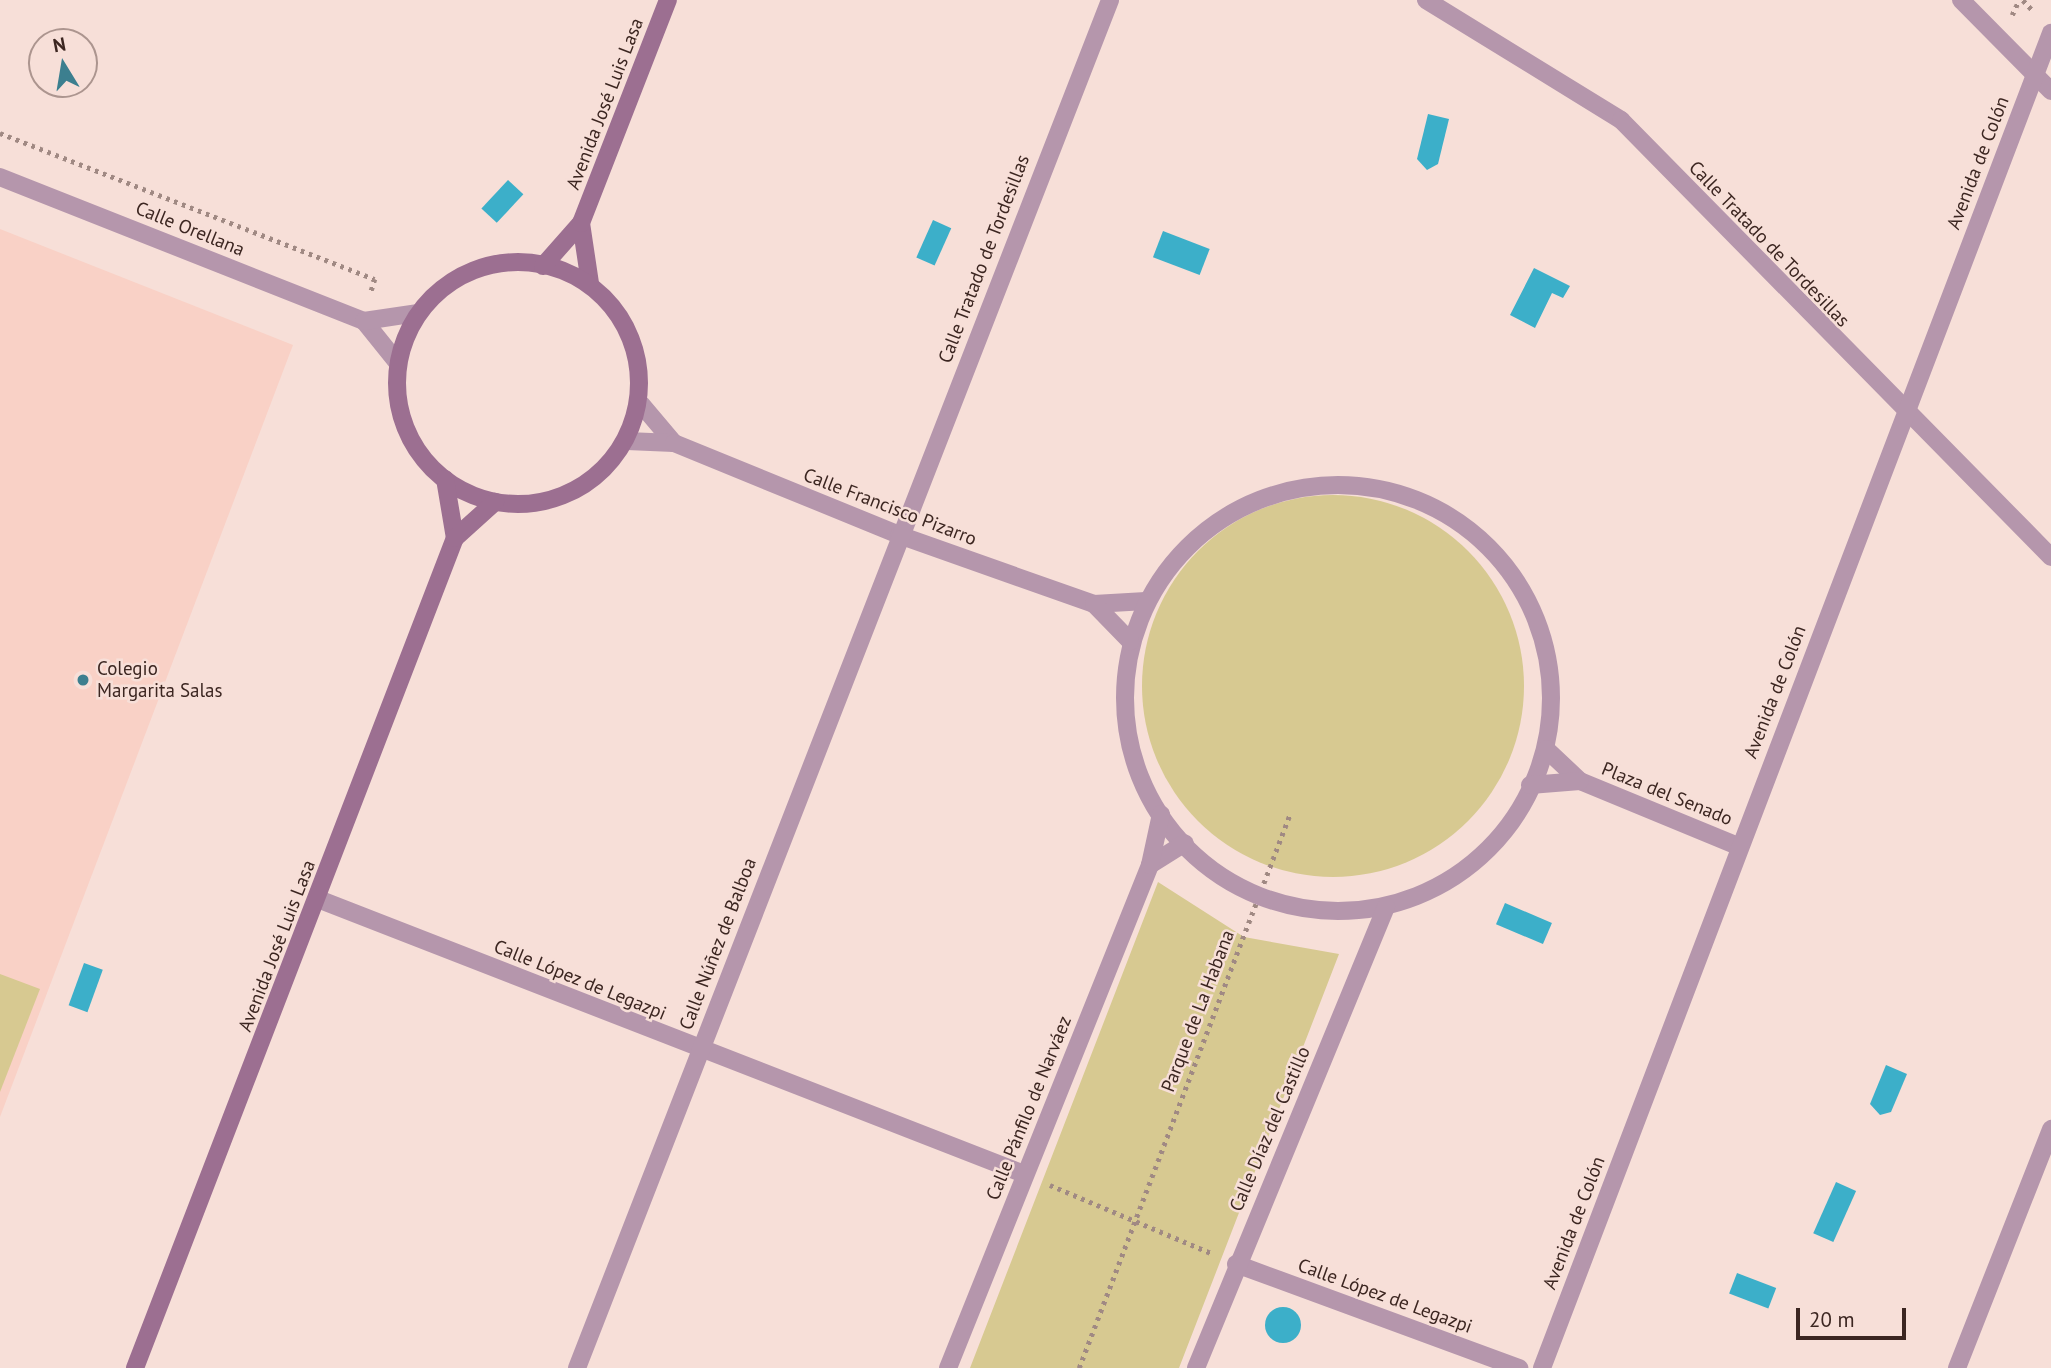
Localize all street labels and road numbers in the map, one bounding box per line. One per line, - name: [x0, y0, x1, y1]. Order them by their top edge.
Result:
- street label: Avenida José Luis Lasa: [562, 15, 648, 193]
- street label: Avenida de Colón: [1942, 93, 2014, 233]
- street label: Calle Tratado de Tordesillas: [933, 151, 1035, 367]
- street label: Calle Tratado de Tordesillas: [1683, 156, 1855, 332]
- street label: Calle Orellana: [132, 197, 248, 261]
- street label: Calle Francisco Pizarro: [800, 463, 980, 551]
- street label: Avenida de Colón: [1739, 622, 1811, 762]
- street label: Plaza del Senado: [1598, 757, 1736, 831]
- street label: Calle Núñez de Balboa: [675, 854, 761, 1034]
- street label: Avenida José Luis Lasa: [234, 857, 320, 1035]
- street label: Parque de La Habana: [1157, 927, 1239, 1095]
- street label: Calle López de Legazpi: [490, 935, 670, 1025]
- street label: Calle Pánfilo de Narváez: [982, 1013, 1076, 1203]
- street label: Calle Díaz del Castillo: [1225, 1043, 1315, 1215]
- street label: Avenida de Colón: [1538, 1153, 1610, 1293]
- street label: Calle López de Legazpi: [1294, 1254, 1476, 1338]

